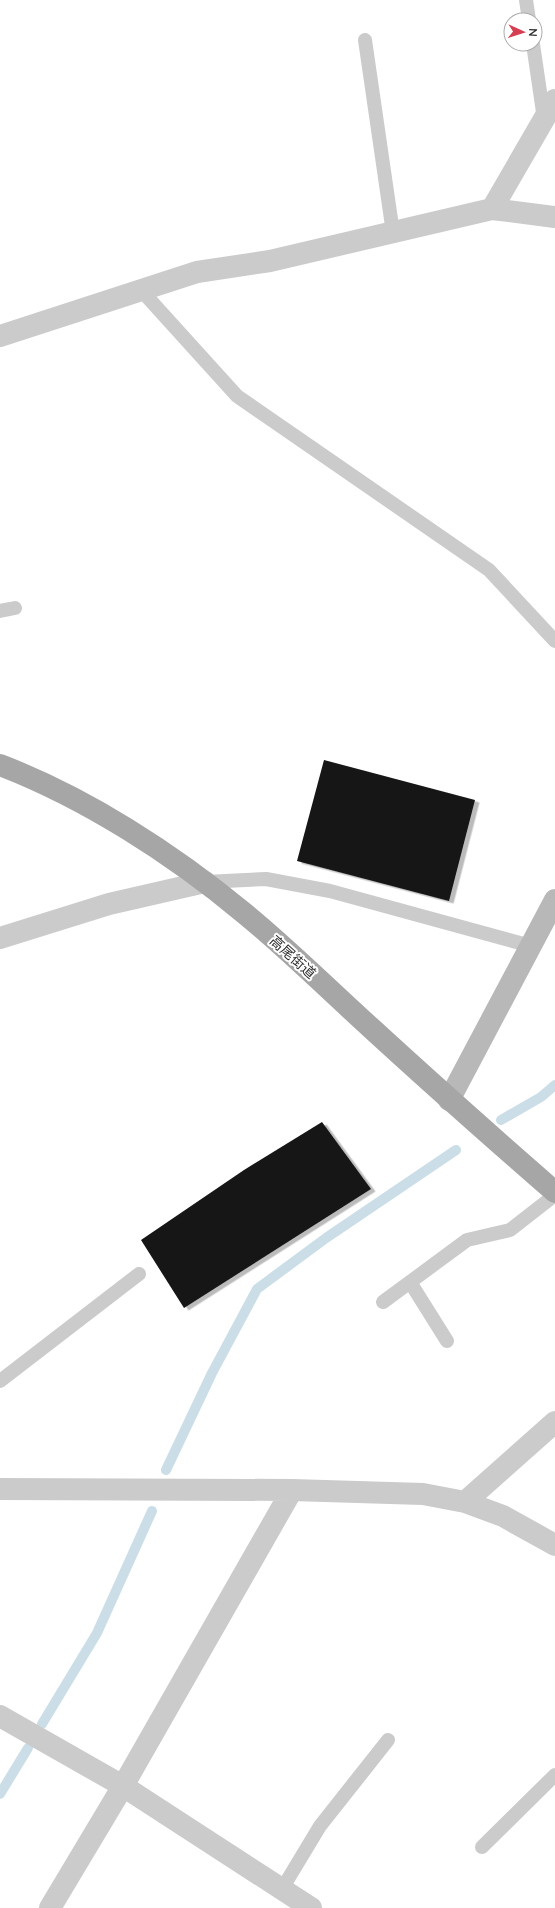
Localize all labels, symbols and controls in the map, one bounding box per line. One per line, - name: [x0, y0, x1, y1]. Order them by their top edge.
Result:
- north arrow: [503, 12, 543, 52]
- text: N: [527, 28, 540, 37]
- street label: 高尾街道: [267, 932, 320, 982]

